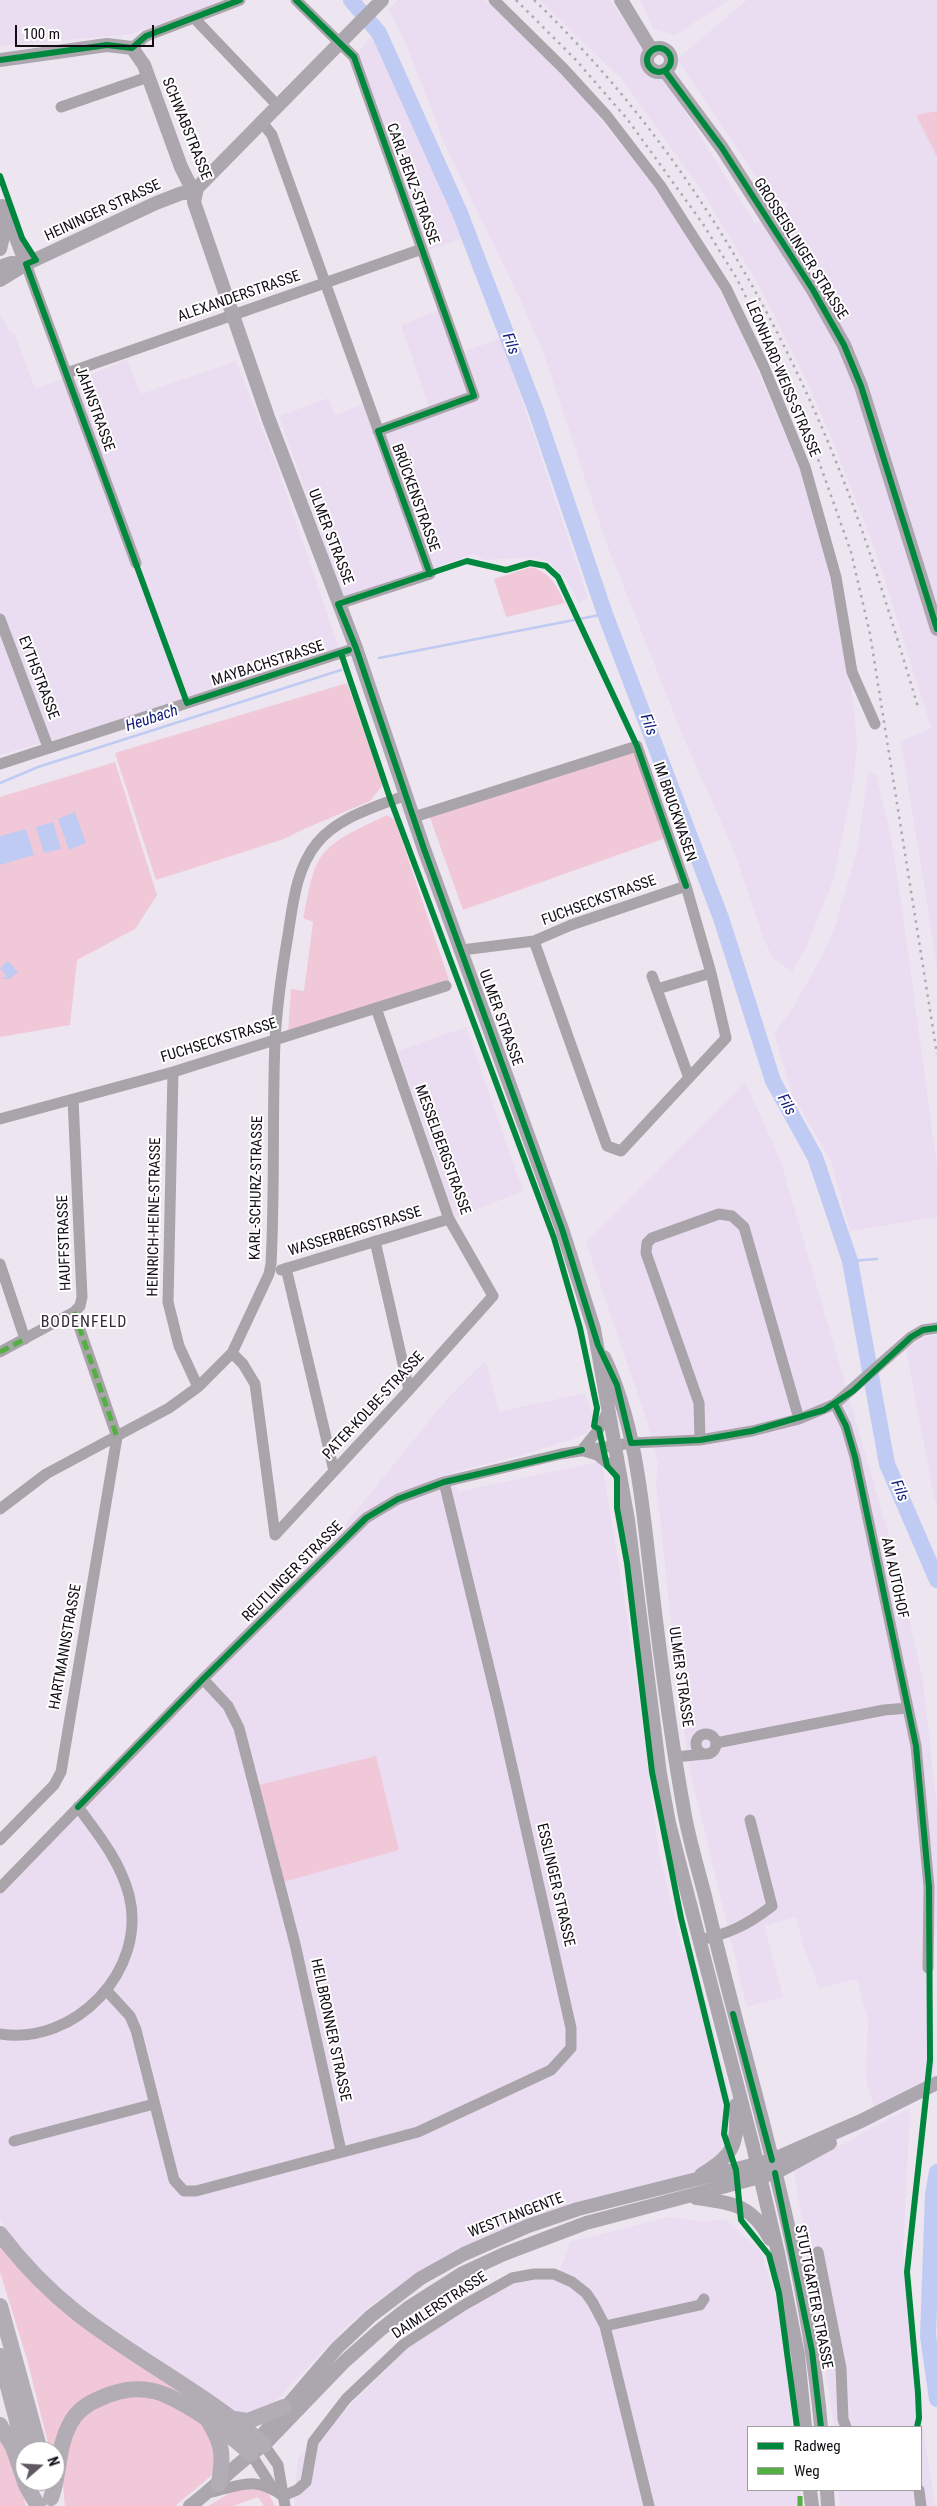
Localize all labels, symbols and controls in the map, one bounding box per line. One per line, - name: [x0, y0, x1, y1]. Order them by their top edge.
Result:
- scale bar: [18, 15, 156, 47]
- text: 100 m: [23, 25, 60, 43]
- street label: SCHWABSTRASSE: [157, 75, 215, 183]
- street label: CARL-BENZ-STRASSE: [382, 121, 442, 247]
- street label: GROSSEISLINGER STRASSE: [749, 175, 851, 323]
- street label: HEININGER STRASSE: [42, 176, 164, 246]
- street label: ALEXANDERSTRASSE: [175, 268, 303, 326]
- street label: LEONHARD-WEISS-STRASSE: [741, 298, 823, 460]
- water label: Fils: [497, 330, 523, 358]
- street label: JAHNSTRASSE: [70, 364, 118, 454]
- street label: BRÜCKENSTRASSE: [387, 442, 443, 554]
- street label: ULMER STRASSE: [304, 487, 356, 587]
- street label: EYTHSTRASSE: [14, 634, 62, 722]
- street label: MAYBACHSTRASSE: [210, 637, 326, 691]
- water label: Heubach: [123, 702, 181, 736]
- water label: Fils: [635, 711, 661, 739]
- street label: IM BRUCKWASEN: [649, 760, 699, 864]
- street label: FUCHSECKSTRASSE: [539, 872, 659, 930]
- street label: ULMER STRASSE: [474, 967, 526, 1069]
- street label: FUCHSECKSTRASSE: [159, 1015, 279, 1067]
- street label: MESSELBERGSTRASSE: [410, 1083, 474, 1217]
- water label: Fils: [772, 1091, 800, 1119]
- street label: KARL-SCHURZ-STRASSE: [247, 1116, 267, 1260]
- street label: HEINRICH-HEINE-STRASSE: [145, 1137, 165, 1297]
- street label: HAUFFSTRASSE: [54, 1195, 76, 1291]
- street label: WASSERBERGSTRASSE: [286, 1203, 424, 1261]
- district label: BODENFELD: [40, 1313, 128, 1333]
- street label: PATER-KOLBE-STRASSE: [319, 1348, 429, 1464]
- water label: Fils: [886, 1477, 912, 1505]
- street label: REUTLINGER STRASSE: [239, 1518, 347, 1626]
- street label: AM AUTOHOF: [877, 1536, 911, 1620]
- street label: HARTMANNSTRASSE: [46, 1583, 86, 1711]
- street label: ULMER STRASSE: [664, 1626, 696, 1728]
- street label: ESSLINGER STRASSE: [532, 1822, 578, 1948]
- street label: HEILBRONNER STRASSE: [306, 1957, 354, 2103]
- street label: WESTTANGENTE: [466, 2190, 566, 2242]
- street label: STUTTGARTER STRASSE: [790, 2223, 836, 2371]
- street label: DAIMLERSTRASSE: [389, 2269, 491, 2343]
- legend: [747, 2426, 922, 2491]
- text: Radweg: [794, 2437, 841, 2455]
- north arrow: [15, 2441, 65, 2491]
- text: N: [44, 2455, 62, 2468]
- text: Weg: [794, 2462, 820, 2480]

